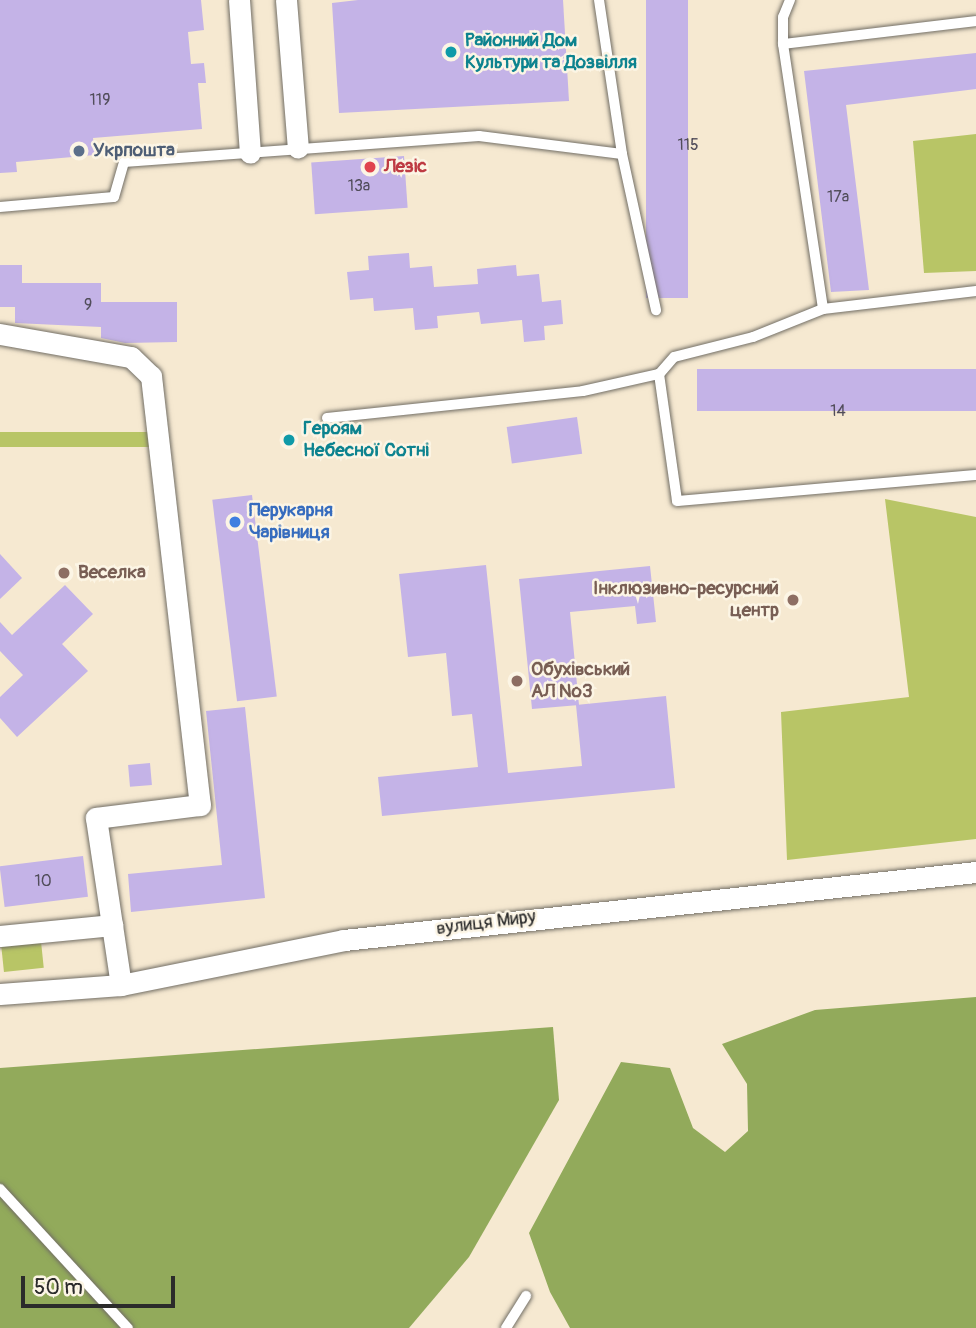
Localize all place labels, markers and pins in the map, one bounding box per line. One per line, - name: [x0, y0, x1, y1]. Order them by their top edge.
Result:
- place label: Районний Дом Культури та Дозвілля: [465, 30, 637, 74]
- marker: Районний Дом Культури та Дозвілля: [443, 44, 459, 60]
- place label: Укрпошта: [93, 140, 175, 162]
- marker: Укрпошта: [71, 143, 87, 159]
- place label: Лезіс: [384, 156, 427, 178]
- marker: Лезіс: [362, 159, 378, 175]
- place label: Героям Небесної Сотні: [303, 418, 429, 462]
- marker: Героям Небесної Сотні: [281, 432, 297, 448]
- place label: Перукарня Чарівниця: [249, 500, 333, 544]
- marker: Перукарня Чарівниця: [227, 514, 243, 530]
- place label: Веселка: [78, 562, 146, 584]
- marker: Веселка: [56, 565, 72, 581]
- place label: Інклюзивно-ресурсний центр: [593, 578, 779, 622]
- marker: Інклюзивно-ресурсний центр: [785, 592, 801, 608]
- place label: Обухівський АЛ №3: [531, 659, 630, 703]
- marker: Обухівський АЛ №3: [509, 673, 525, 689]

